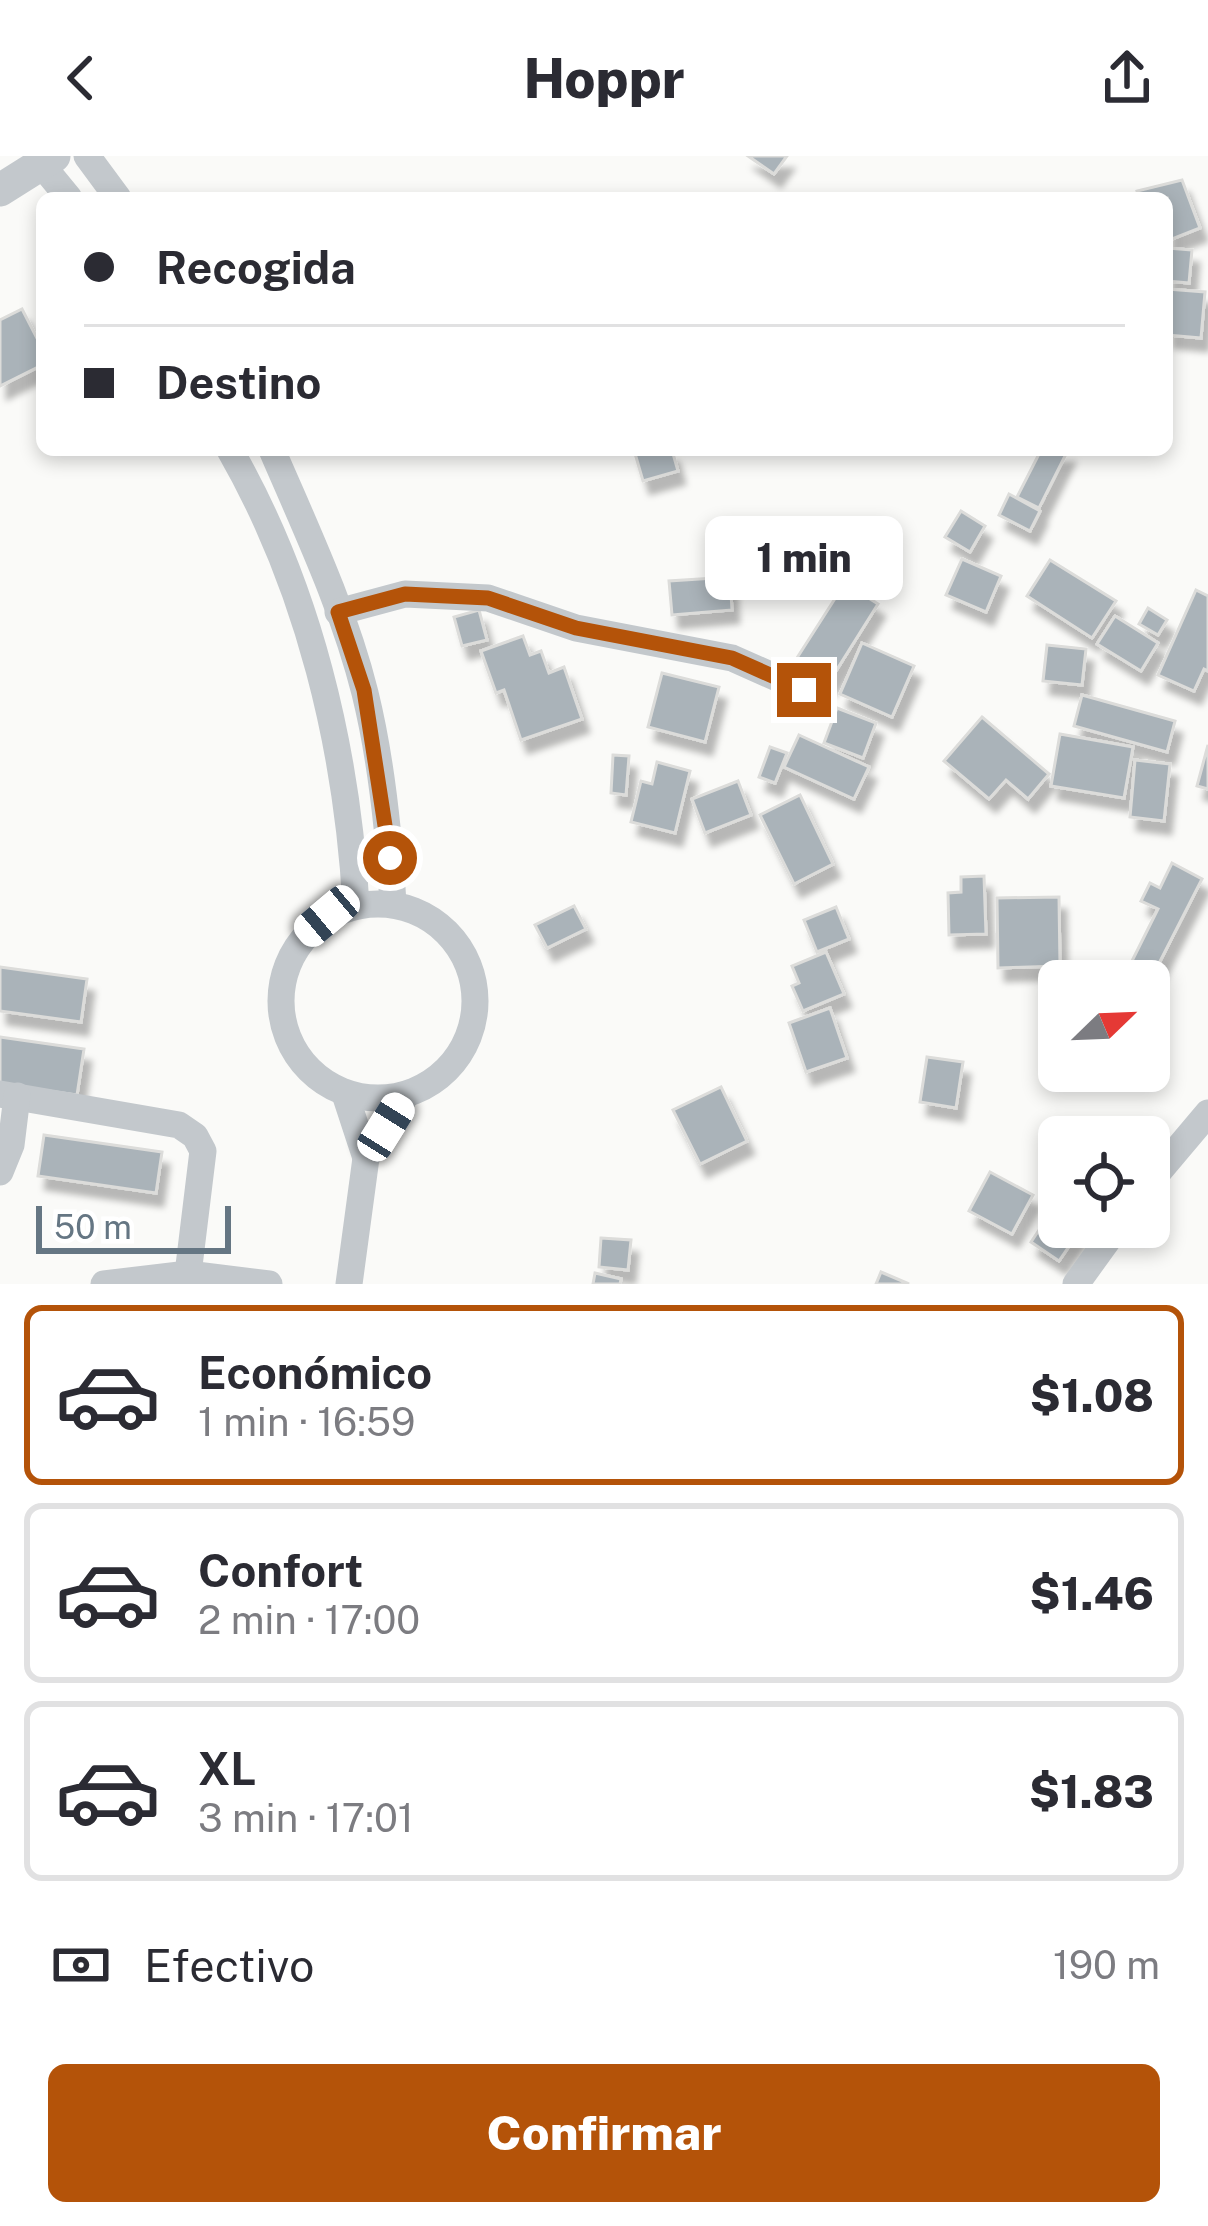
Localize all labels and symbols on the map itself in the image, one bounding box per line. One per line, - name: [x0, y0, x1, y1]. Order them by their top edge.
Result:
- callout: 1 min: [705, 516, 903, 600]
- route end: [777, 663, 831, 717]
- route start: [363, 831, 417, 885]
- car: [288, 879, 366, 953]
- north arrow: [1038, 960, 1170, 1092]
- car: [352, 1087, 420, 1167]
- scale bar: [36, 1200, 231, 1253]

